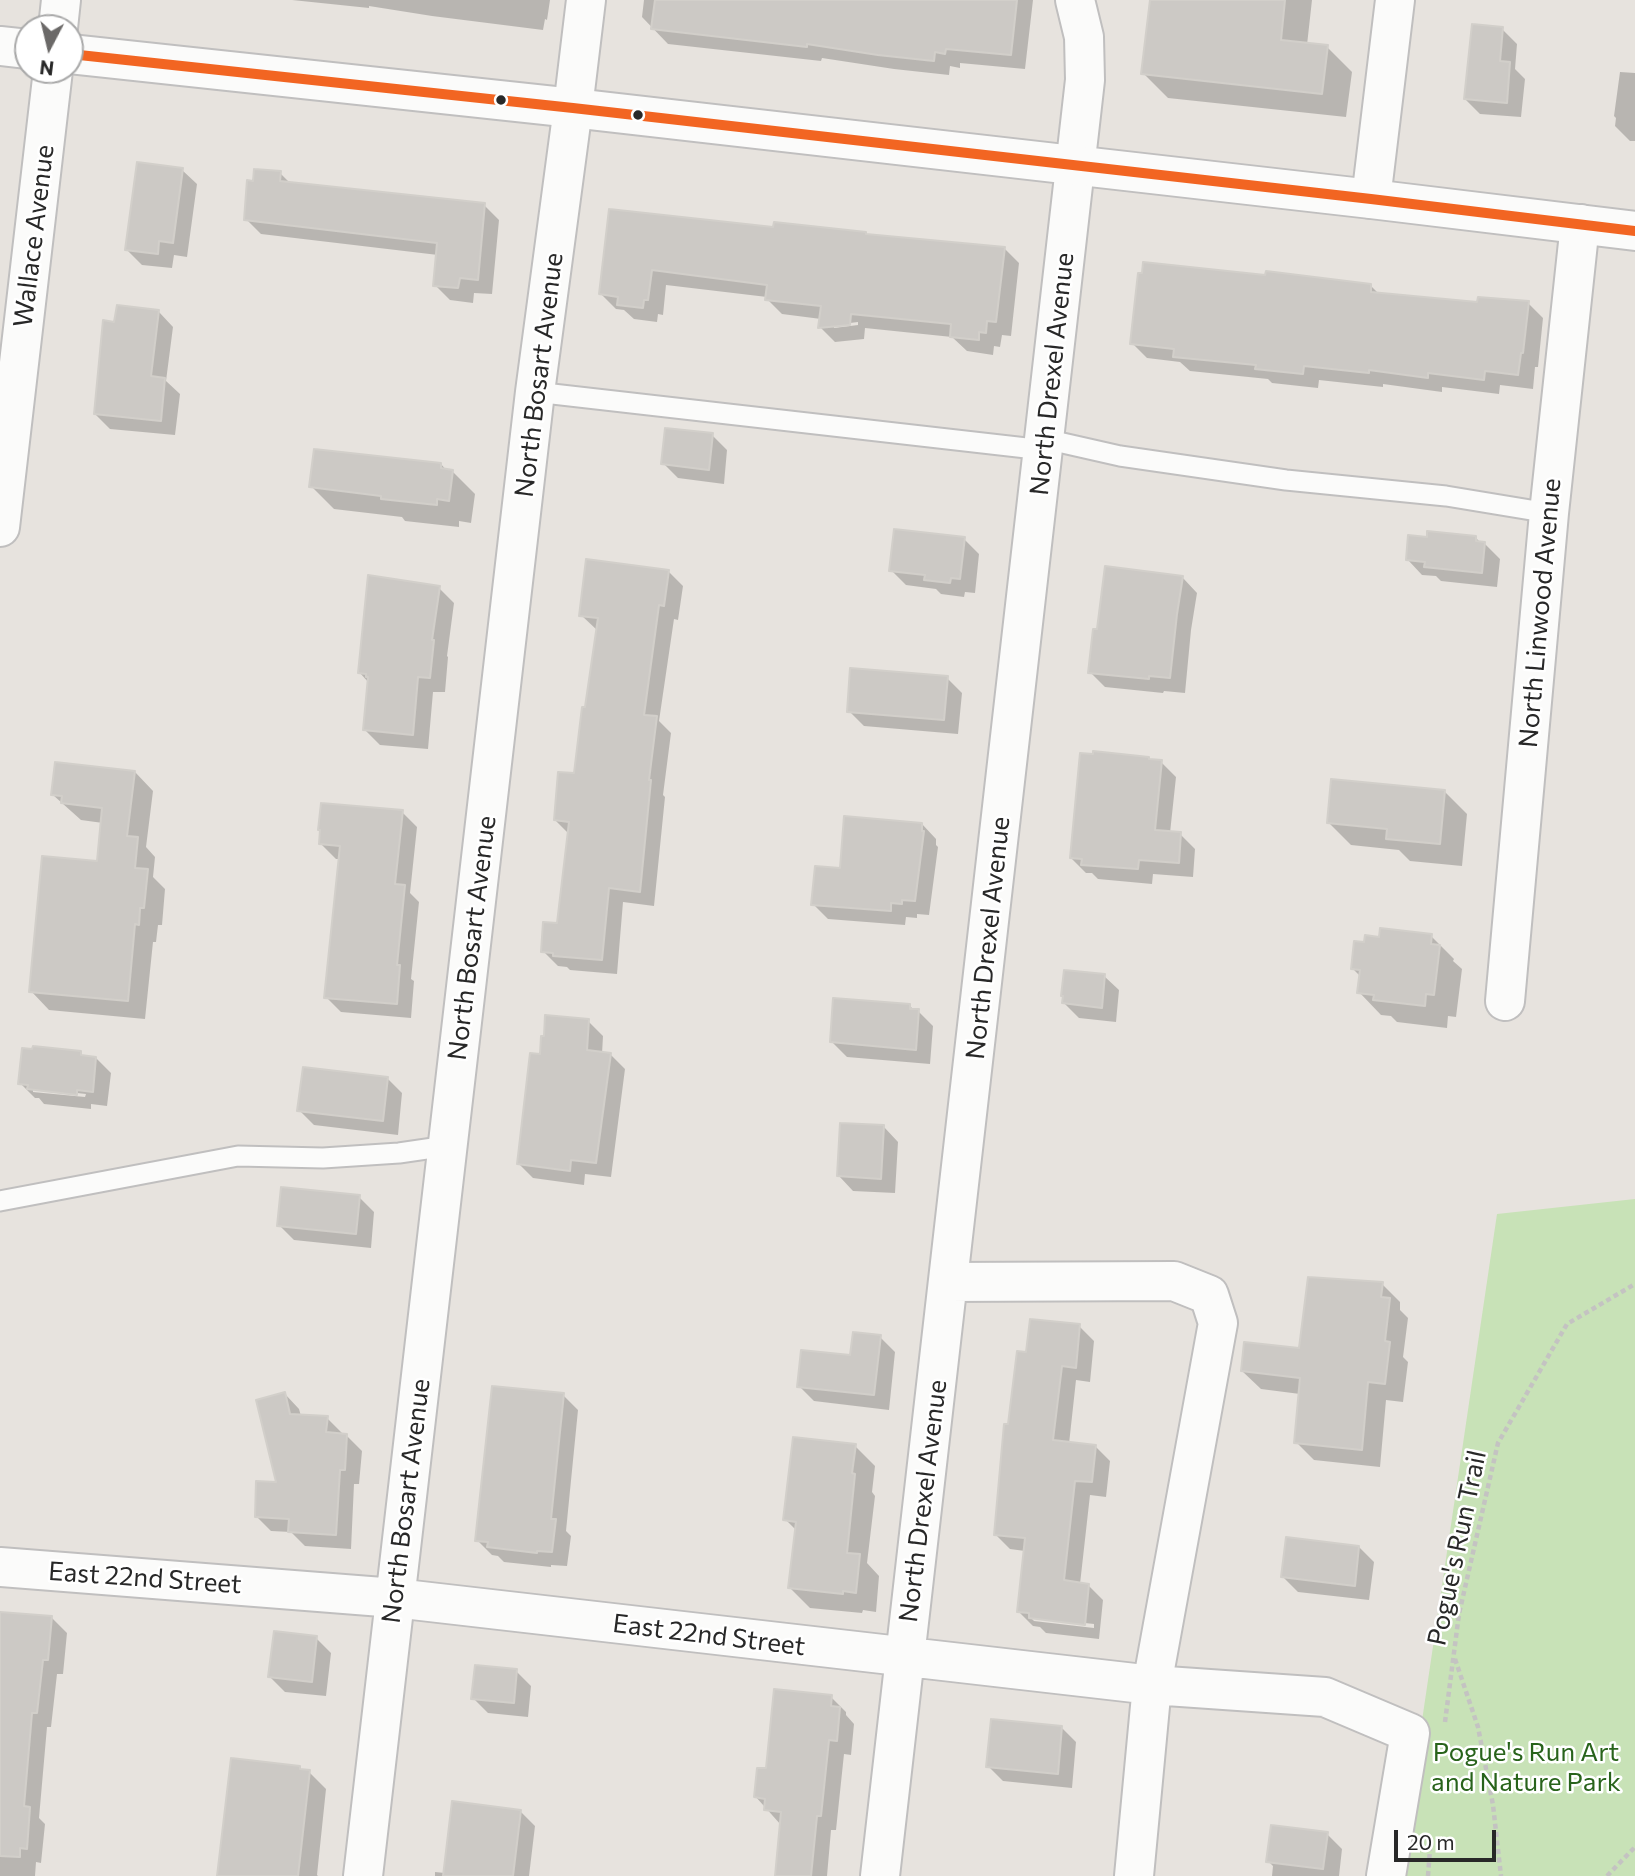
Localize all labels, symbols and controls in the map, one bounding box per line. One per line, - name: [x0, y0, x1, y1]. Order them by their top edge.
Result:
- north arrow: [14, 14, 84, 84]
- text: N: [38, 56, 55, 81]
- unlabelled marker: [494, 93, 508, 107]
- unlabelled marker: [631, 108, 645, 122]
- street label: Wallace Avenue: [7, 143, 61, 329]
- street label: North Bosart Avenue: [509, 251, 569, 499]
- street label: North Drexel Avenue: [1024, 251, 1080, 497]
- street label: North Linwood Avenue: [1513, 477, 1567, 749]
- street label: North Bosart Avenue: [442, 814, 502, 1062]
- street label: North Drexel Avenue: [960, 815, 1016, 1061]
- street label: North Bosart Avenue: [376, 1377, 436, 1625]
- street label: North Drexel Avenue: [893, 1378, 953, 1624]
- street label: Pogue's Run Trail: [1421, 1447, 1493, 1649]
- street label: East 22nd Street: [47, 1556, 243, 1600]
- street label: East 22nd Street: [611, 1608, 807, 1662]
- park label: Pogue's Run Art and Nature Park: [1431, 1736, 1621, 1798]
- scale bar: [1397, 1816, 1498, 1860]
- text: 20 m: [1407, 1829, 1455, 1854]

